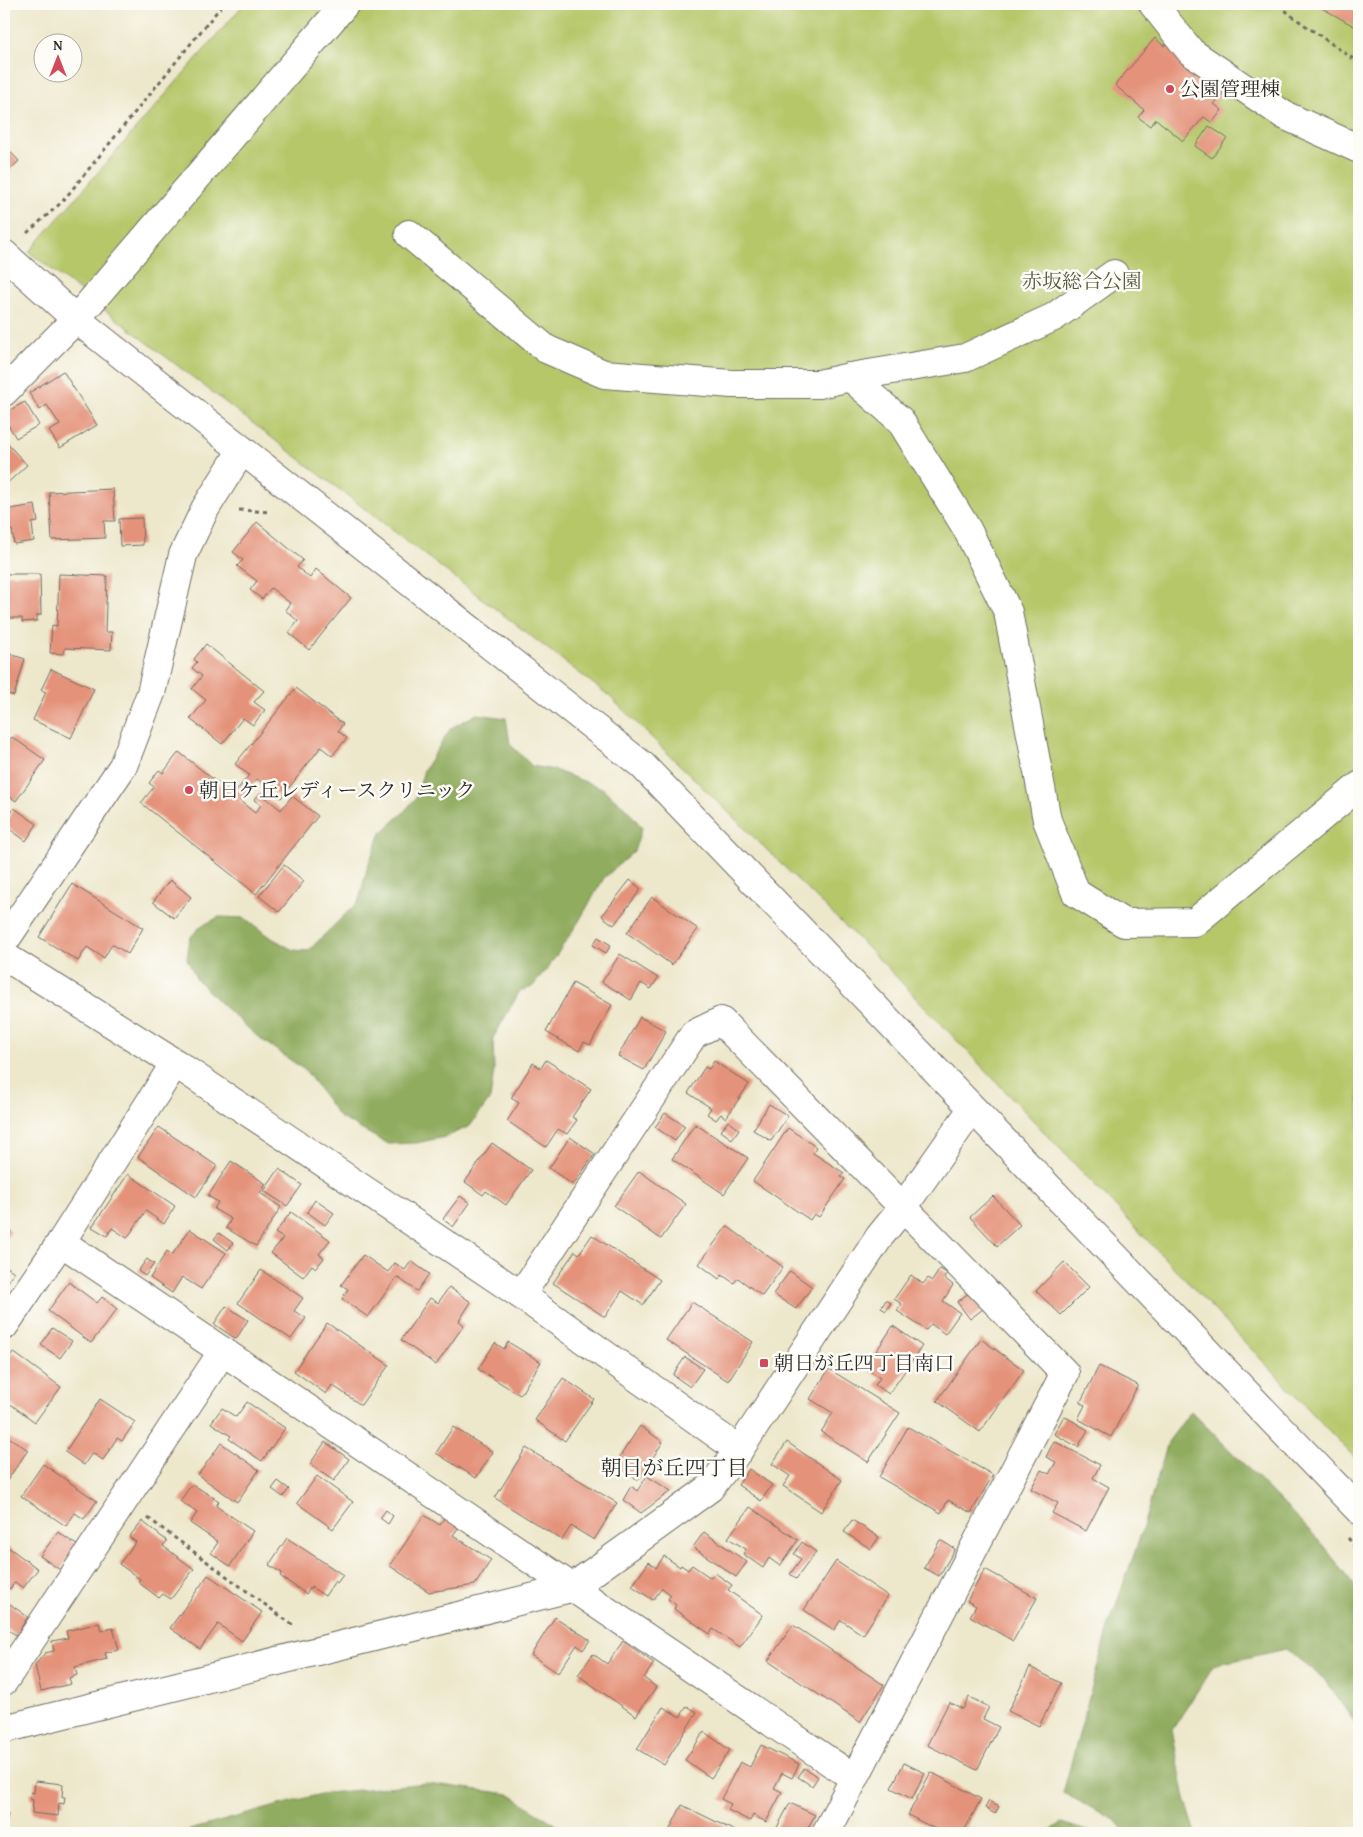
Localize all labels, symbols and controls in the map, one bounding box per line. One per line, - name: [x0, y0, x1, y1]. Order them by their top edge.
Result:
- north arrow: [32, 32, 82, 82]
- text: N: [53, 35, 63, 55]
- place label: 公園管理棟: [1180, 74, 1280, 103]
- marker: 公園管理棟: [1164, 83, 1176, 95]
- park label: 赤坂総合公園: [1022, 266, 1142, 295]
- place label: 朝日ケ丘レディースクリニック: [199, 775, 475, 804]
- marker: 朝日ケ丘レディースクリニック: [183, 784, 195, 796]
- place label: 朝日が丘四丁目南口: [774, 1348, 954, 1377]
- marker: 朝日が丘四丁目南口: [758, 1357, 770, 1369]
- district label: 朝日が丘四丁目: [601, 1452, 748, 1483]

